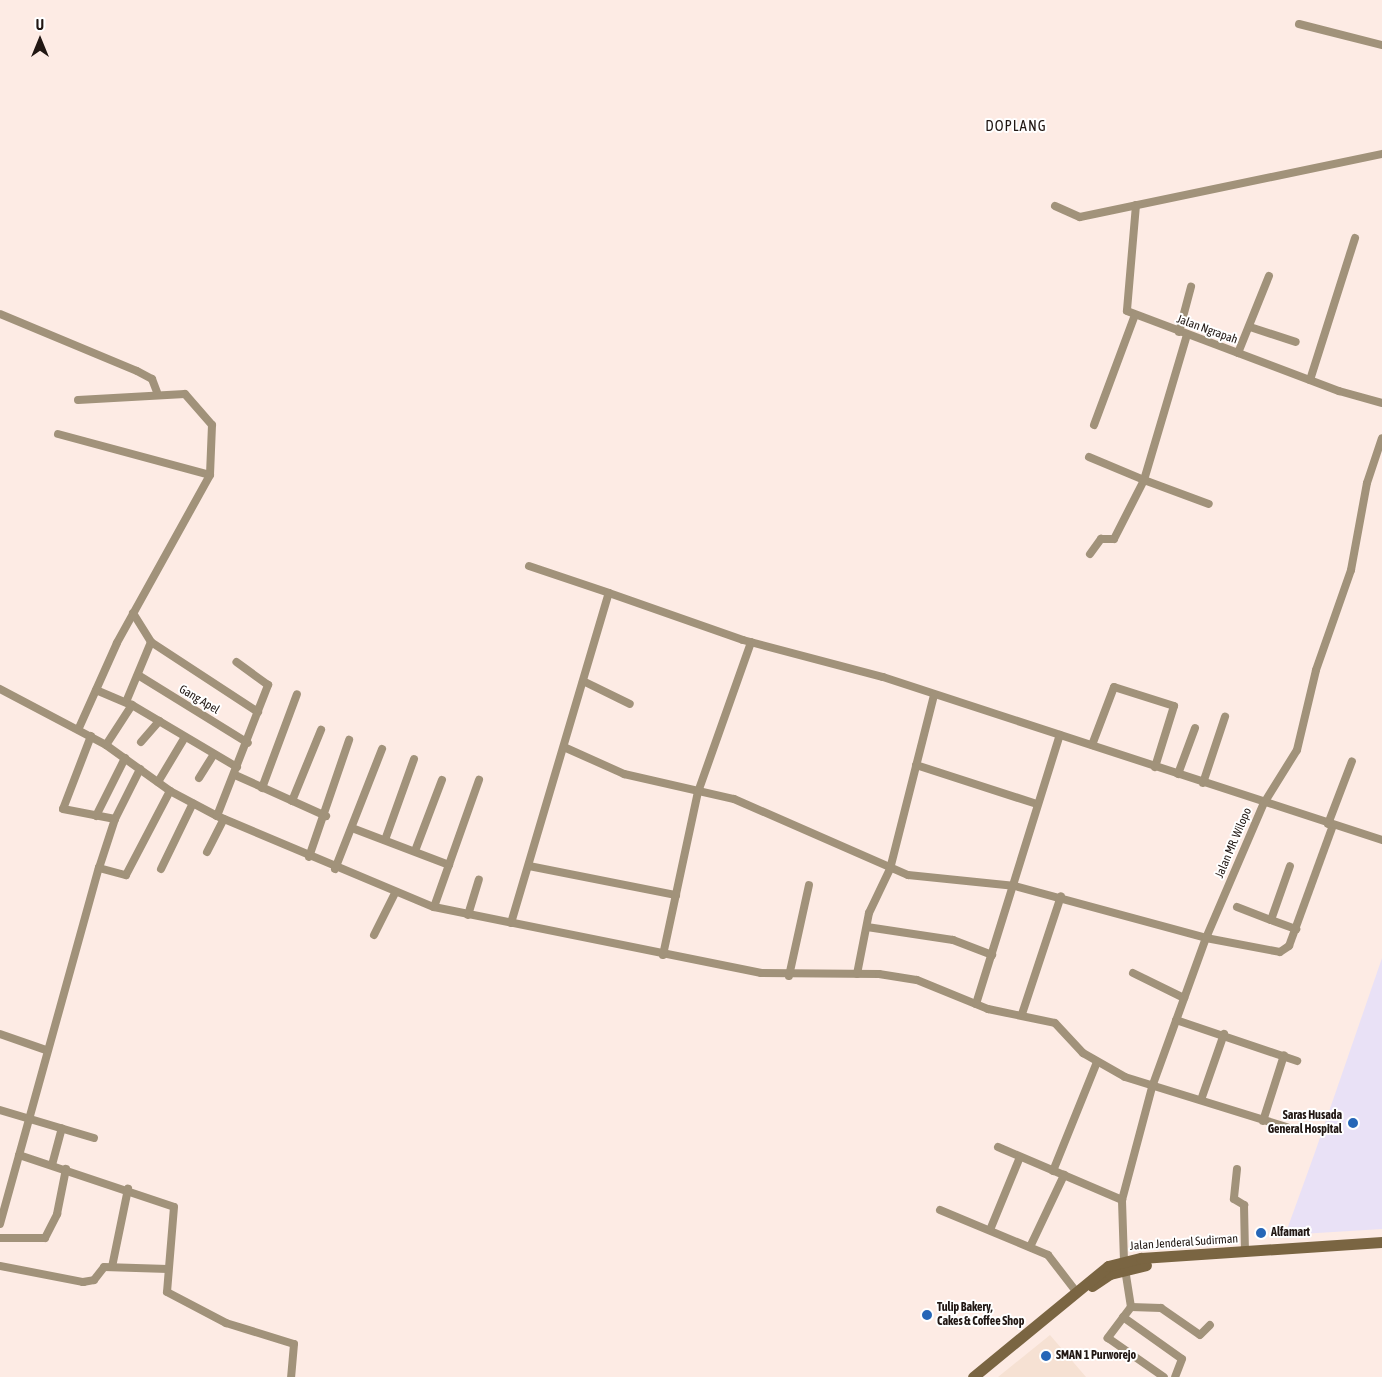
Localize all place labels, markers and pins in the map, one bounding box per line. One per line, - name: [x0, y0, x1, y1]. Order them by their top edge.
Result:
- place label: Saras Husada General Hospital: [1268, 1109, 1342, 1137]
- marker: Saras Husada General Hospital: [1346, 1116, 1360, 1130]
- place label: Alfamart: [1271, 1226, 1310, 1240]
- marker: Alfamart: [1255, 1227, 1267, 1239]
- place label: Tulip Bakery, Cakes & Coffee Shop: [937, 1301, 1024, 1329]
- marker: Tulip Bakery, Cakes & Coffee Shop: [921, 1309, 933, 1321]
- place label: SMAN 1 Purworejo: [1056, 1349, 1136, 1363]
- marker: SMAN 1 Purworejo: [1040, 1350, 1052, 1362]

